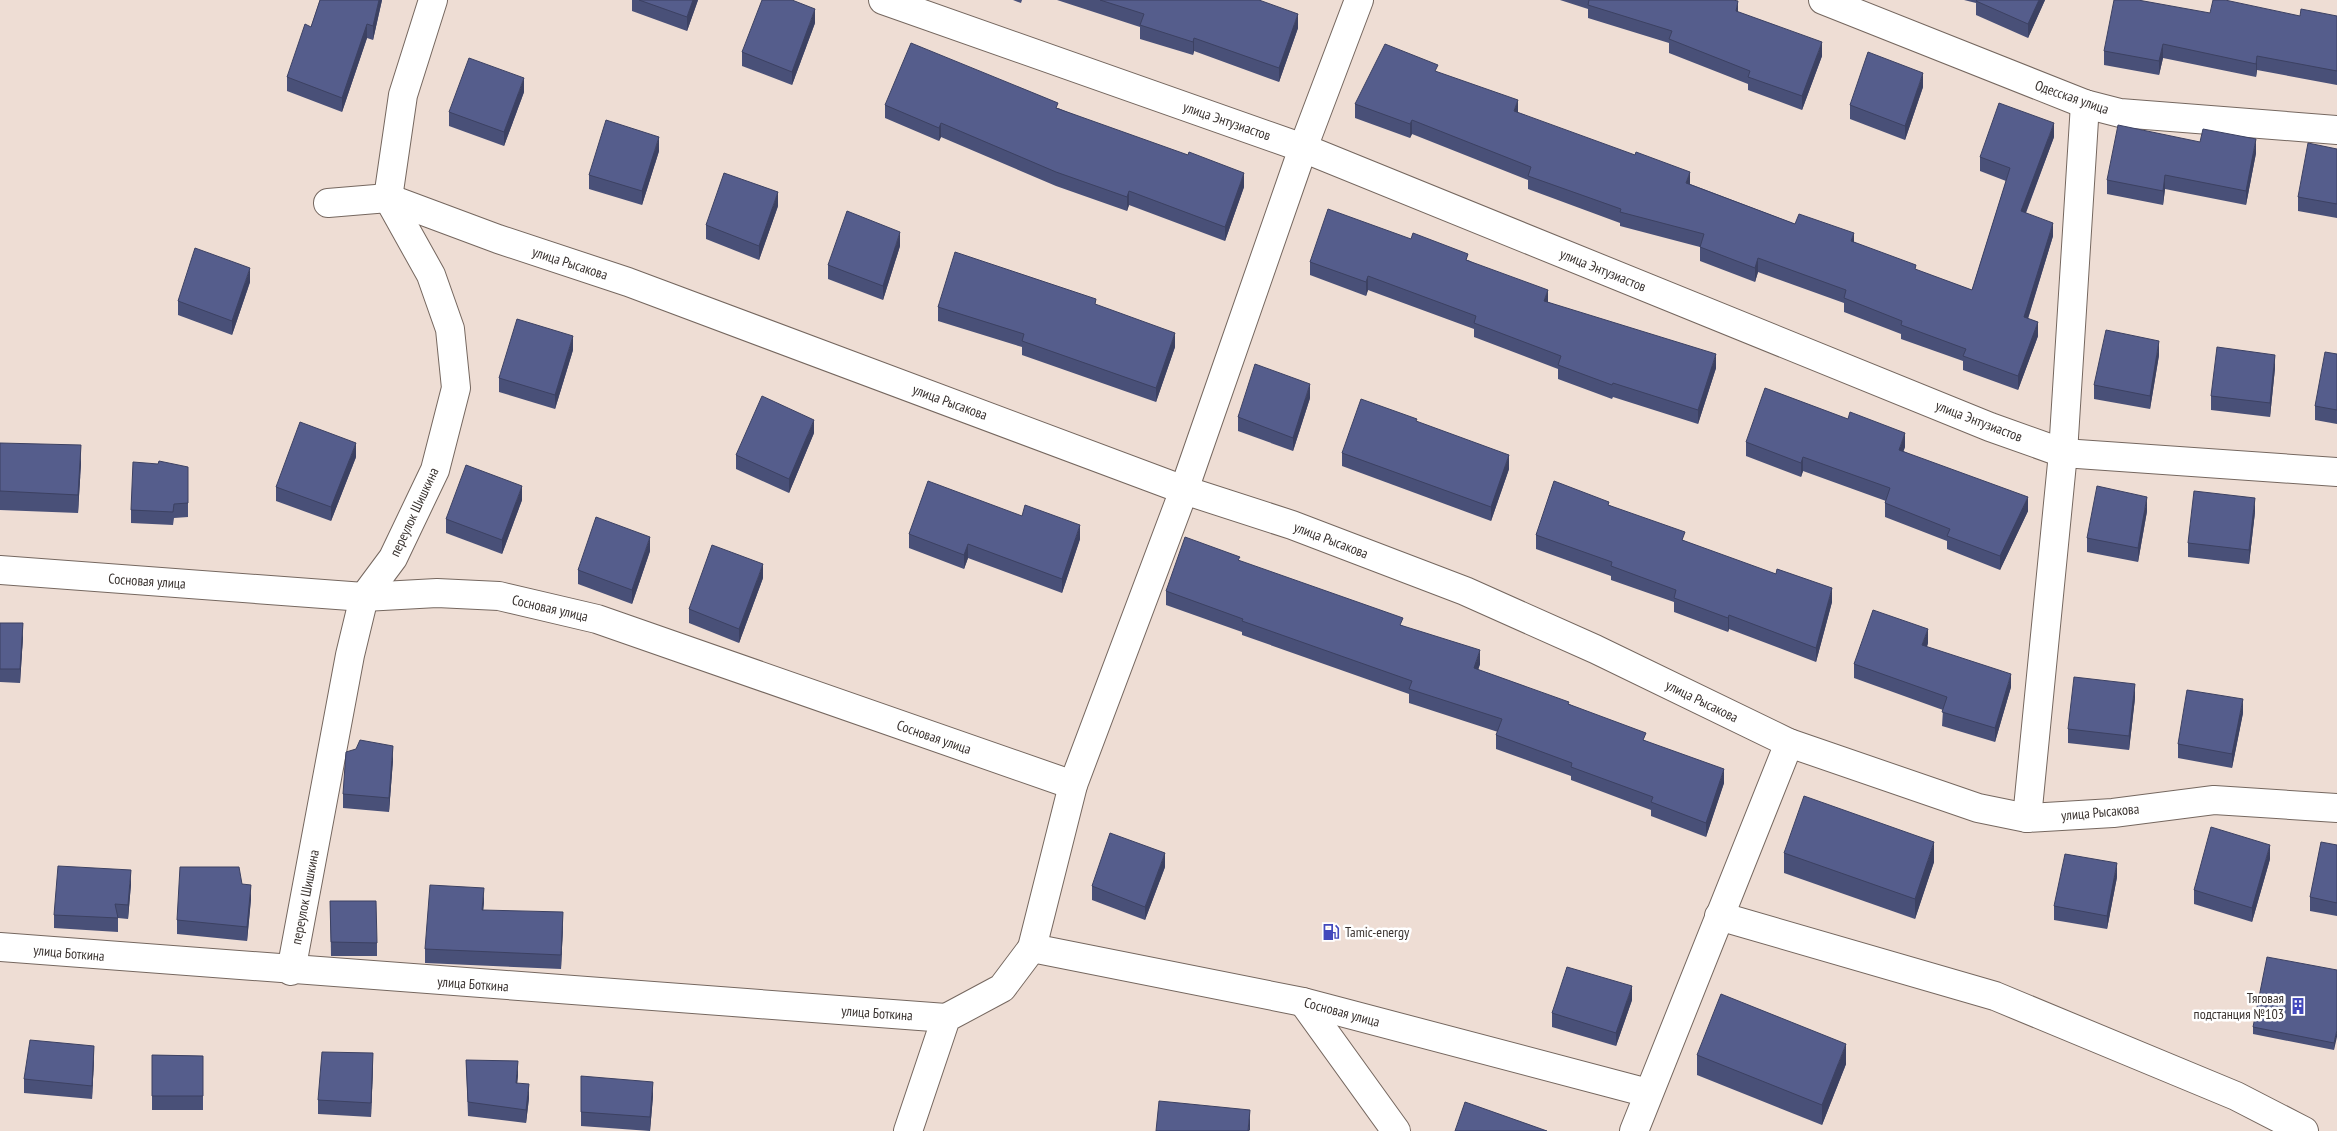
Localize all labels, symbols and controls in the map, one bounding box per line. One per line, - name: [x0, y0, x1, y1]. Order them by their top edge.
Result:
- street label: Одесская улица: [2033, 76, 2111, 118]
- street label: улица Энтузиастов: [1181, 98, 1274, 145]
- street label: улица Рысакова: [530, 242, 610, 284]
- street label: улица Энтузиастов: [1557, 245, 1649, 296]
- street label: улица Рысакова: [910, 380, 990, 424]
- street label: улица Энтузиастов: [1933, 396, 2025, 446]
- street label: переулок Шишкина: [386, 465, 442, 559]
- street label: улица Рысакова: [1291, 518, 1371, 562]
- street label: Сосновая улица: [108, 569, 186, 593]
- street label: Сосновая улица: [510, 591, 590, 625]
- street label: улица Рысакова: [1663, 676, 1741, 726]
- street label: Сосновая улица: [894, 716, 974, 758]
- street label: улица Рысакова: [2060, 800, 2140, 824]
- street label: переулок Шишкина: [287, 848, 323, 946]
- fuel station icon: Tamic-energy: [1321, 922, 1341, 942]
- place label: Tamic-energy: [1345, 923, 1410, 941]
- street label: улица Боткина: [33, 941, 105, 965]
- street label: улица Боткина: [437, 973, 509, 995]
- place label: Тяговая подстанция №103: [2194, 989, 2284, 1023]
- street label: Сосновая улица: [1302, 993, 1382, 1031]
- building icon: Тяговая подстанция №103: [2288, 996, 2308, 1016]
- street label: улица Боткина: [841, 1002, 913, 1024]

